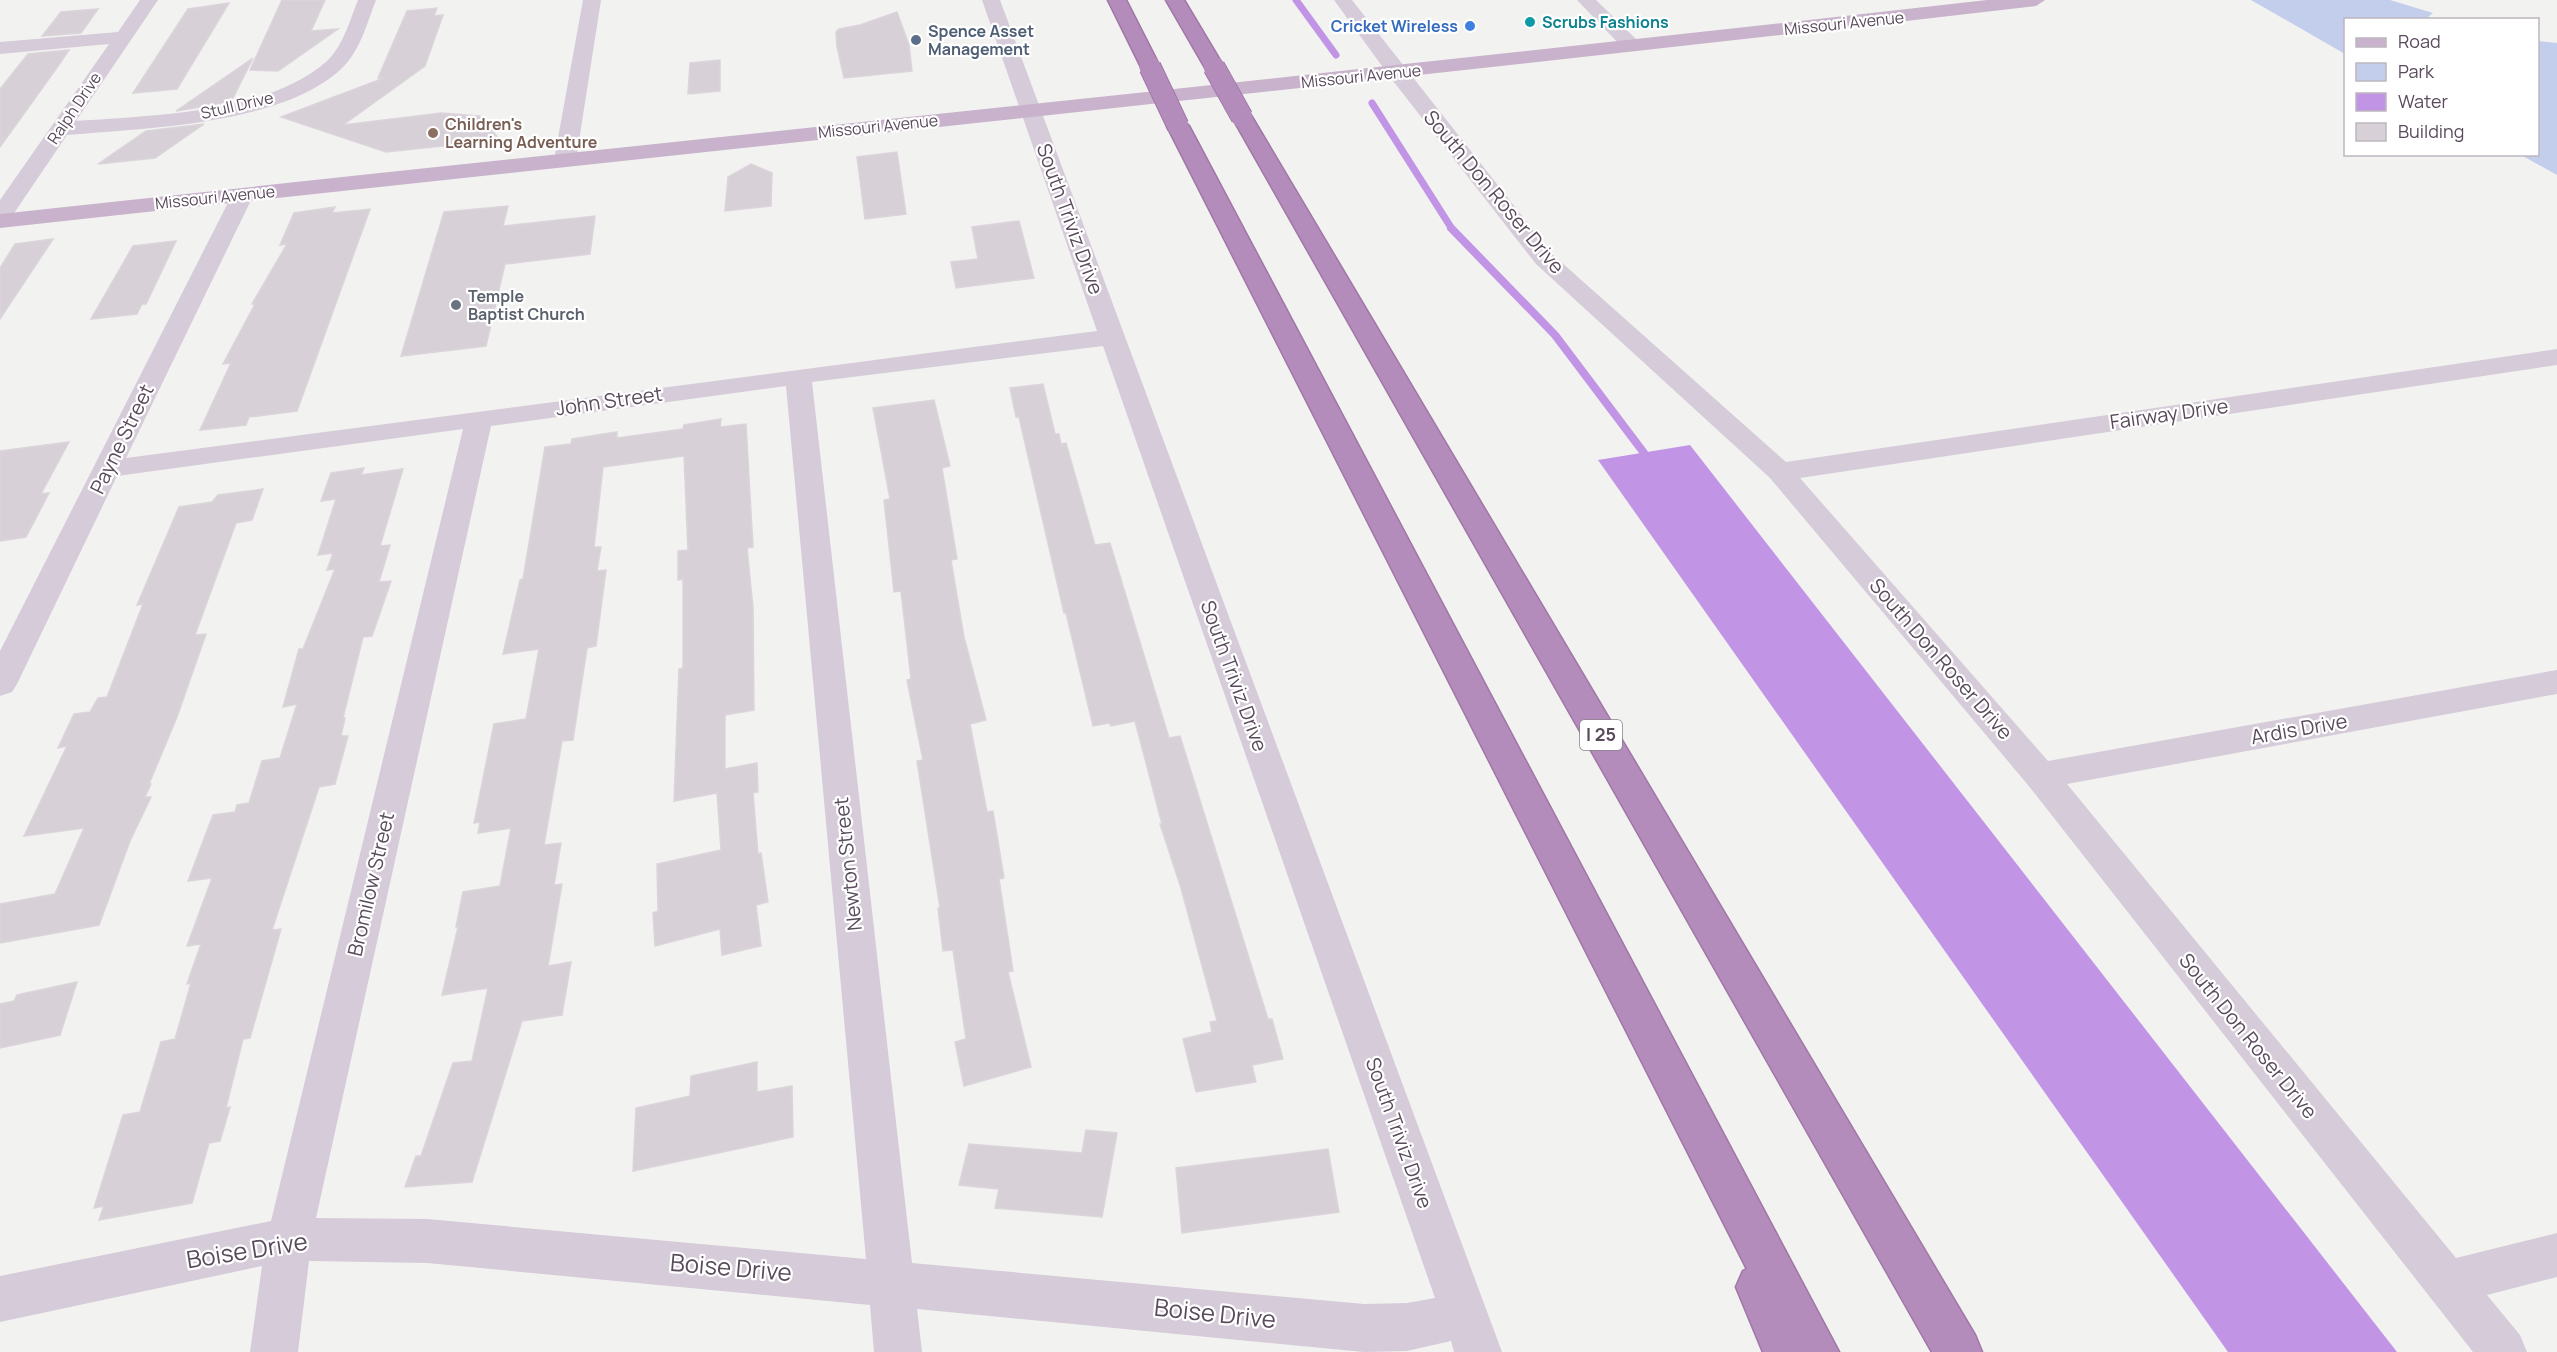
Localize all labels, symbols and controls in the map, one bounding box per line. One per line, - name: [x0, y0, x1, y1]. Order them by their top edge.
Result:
- street label: Missouri Avenue: [1783, 6, 1905, 40]
- place label: Scrubs Fashions: [1542, 11, 1669, 33]
- place label: Cricket Wireless: [1331, 15, 1458, 37]
- marker: Scrubs Fashions: [1523, 15, 1537, 29]
- legend: [2344, 18, 2539, 156]
- marker: Cricket Wireless: [1463, 19, 1477, 33]
- place label: Spence Asset Management: [928, 20, 1034, 60]
- text: Road: [2398, 29, 2441, 53]
- marker: Spence Asset Management: [909, 33, 923, 47]
- street label: Missouri Avenue: [1300, 59, 1422, 93]
- text: Park: [2398, 59, 2435, 83]
- street label: Ralph Drive: [42, 68, 106, 148]
- street label: Stull Drive: [199, 86, 275, 124]
- text: Water: [2398, 89, 2448, 113]
- street label: South Don Roser Drive: [1418, 104, 1571, 279]
- street label: Missouri Avenue: [817, 109, 939, 143]
- place label: Children's Learning Adventure: [445, 113, 598, 153]
- text: Building: [2398, 119, 2464, 143]
- marker: Children's Learning Adventure: [426, 126, 440, 140]
- street label: South Triviz Drive: [1031, 140, 1110, 298]
- street label: Missouri Avenue: [154, 180, 276, 214]
- place label: Temple Baptist Church: [468, 285, 585, 325]
- marker: Temple Baptist Church: [449, 298, 463, 312]
- street label: Payne Street: [83, 379, 160, 498]
- street label: John Street: [554, 380, 664, 421]
- street label: Fairway Drive: [2108, 392, 2230, 435]
- street label: South Don Roser Drive: [1864, 572, 2019, 745]
- street label: South Triviz Drive: [1195, 597, 1274, 755]
- street label: Ardis Drive: [2249, 707, 2349, 750]
- road number: I 25: [1580, 720, 1622, 750]
- street label: Newton Street: [827, 796, 868, 932]
- street label: Bromilow Street: [341, 809, 400, 959]
- street label: South Don Roser Drive: [2173, 947, 2324, 1124]
- street label: South Triviz Drive: [1360, 1054, 1439, 1212]
- street label: Boise Drive: [184, 1224, 310, 1275]
- street label: Boise Drive: [669, 1245, 793, 1288]
- street label: Boise Drive: [1153, 1290, 1278, 1335]

